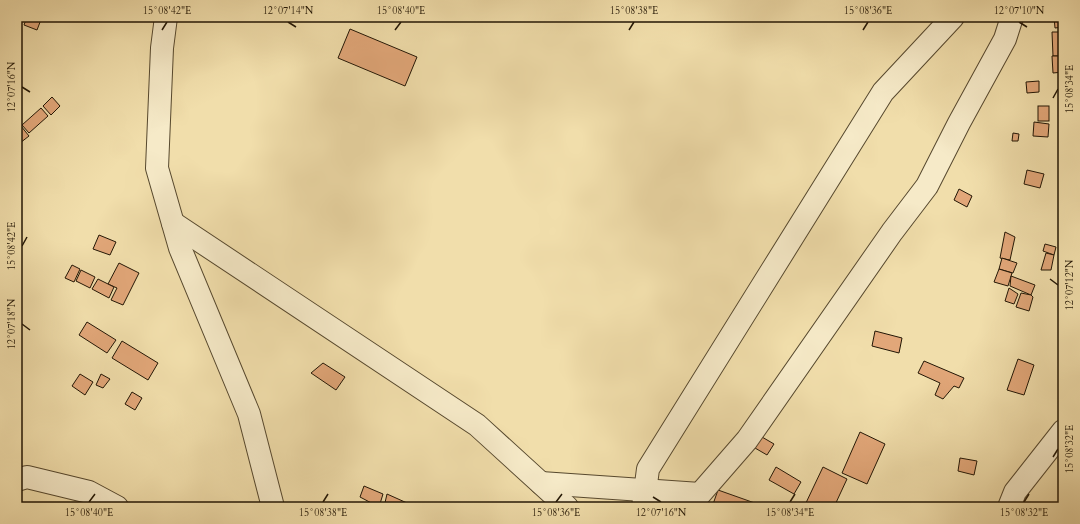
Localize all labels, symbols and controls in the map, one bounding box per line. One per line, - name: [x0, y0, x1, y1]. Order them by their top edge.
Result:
- text: 15°08'42"E: [143, 4, 191, 18]
- text: 12°07'14"N: [263, 4, 314, 18]
- text: 15°08'40"E: [377, 4, 425, 18]
- text: 15°08'38"E: [610, 4, 658, 18]
- text: 15°08'36"E: [844, 4, 892, 18]
- text: 12°07'10"N: [994, 4, 1045, 18]
- text: 12°07'16"N: [5, 61, 19, 112]
- text: 15°08'34"E: [1063, 65, 1077, 113]
- text: 15°08'42"E: [5, 222, 19, 270]
- text: 12°07'12"N: [1063, 259, 1077, 310]
- text: 12°07'18"N: [5, 298, 19, 349]
- text: 15°08'32"E: [1063, 425, 1077, 473]
- text: 15°08'40"E: [65, 506, 113, 520]
- text: 15°08'38"E: [299, 506, 347, 520]
- text: 15°08'36"E: [532, 506, 580, 520]
- text: 12°07'16"N: [636, 506, 687, 520]
- text: 15°08'34"E: [766, 506, 814, 520]
- text: 15°08'32"E: [1000, 506, 1048, 520]

